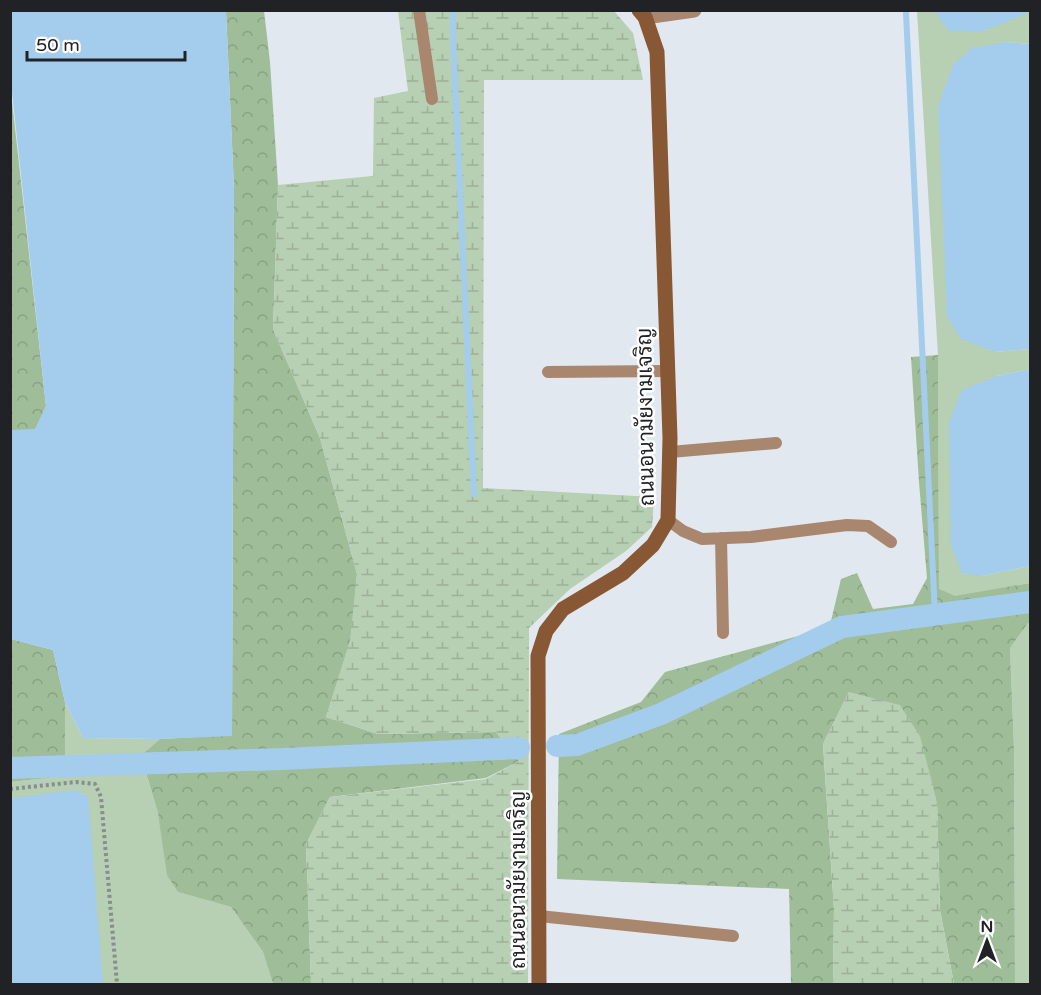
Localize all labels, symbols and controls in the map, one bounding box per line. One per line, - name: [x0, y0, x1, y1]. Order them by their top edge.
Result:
- scale bar: [27, 24, 184, 62]
- text: 50 m: [36, 34, 80, 56]
- street label: ถนนอนามัยงามเจริญ: [632, 328, 660, 506]
- street label: ถนนอนามัยงามเจริญ: [506, 791, 531, 969]
- north arrow: [957, 911, 1017, 971]
- text: N: [981, 917, 993, 937]

